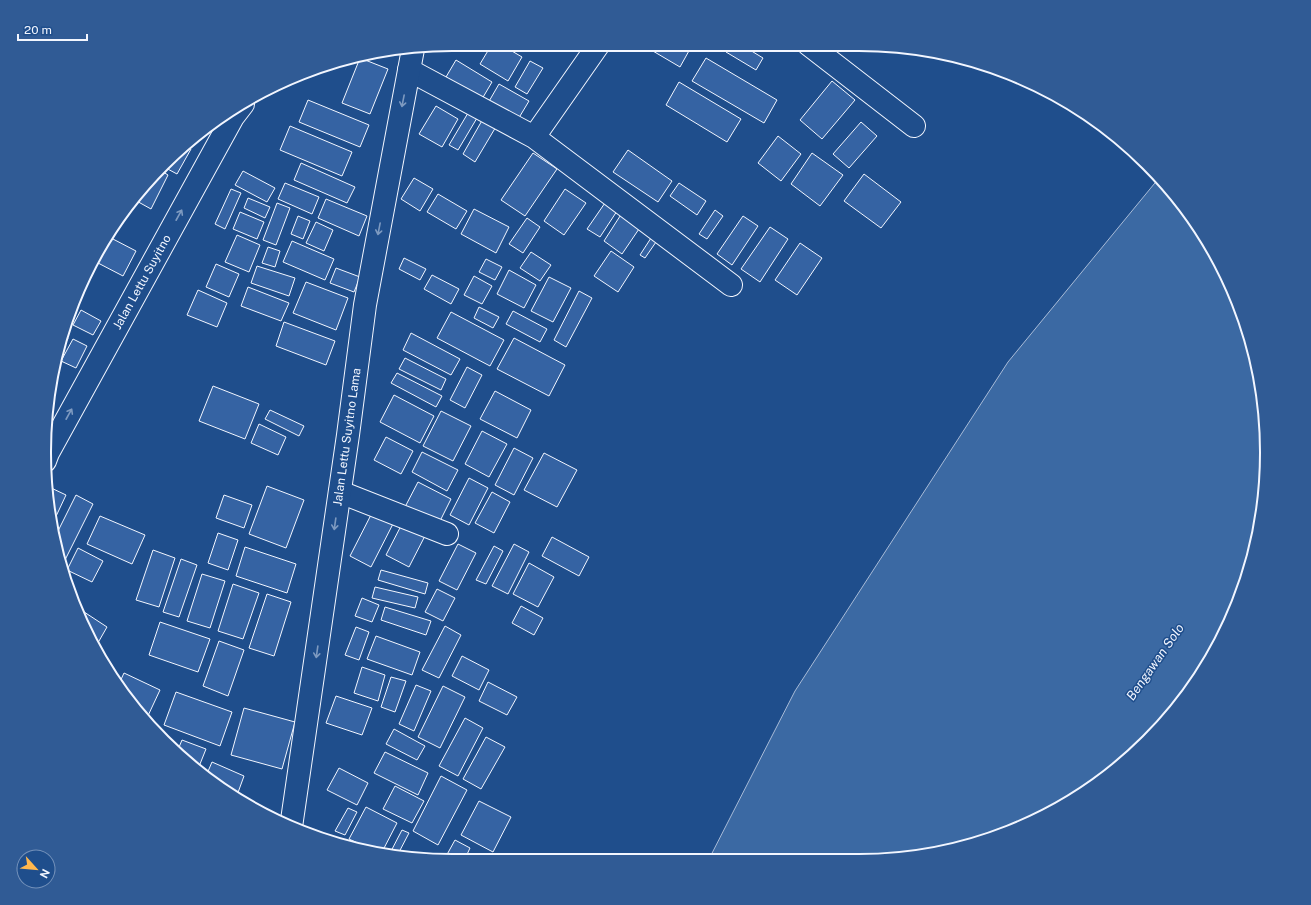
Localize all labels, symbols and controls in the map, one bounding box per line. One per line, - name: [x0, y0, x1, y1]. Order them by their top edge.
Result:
- scale bar: [18, 16, 87, 42]
- text: 20 m: [24, 23, 52, 37]
- one-way arrow: [399, 94, 407, 107]
- one-way arrow: [176, 209, 183, 221]
- one-way arrow: [375, 222, 383, 235]
- street label: Jalan Lettu Suyitno: [110, 232, 174, 332]
- street label: Jalan Lettu Suyitno Lama: [330, 367, 364, 507]
- one-way arrow: [66, 409, 74, 421]
- one-way arrow: [331, 517, 339, 530]
- water label: Bengawan Solo: [1123, 621, 1187, 703]
- one-way arrow: [313, 645, 321, 658]
- north arrow: [16, 849, 56, 889]
- text: N: [38, 867, 52, 880]

